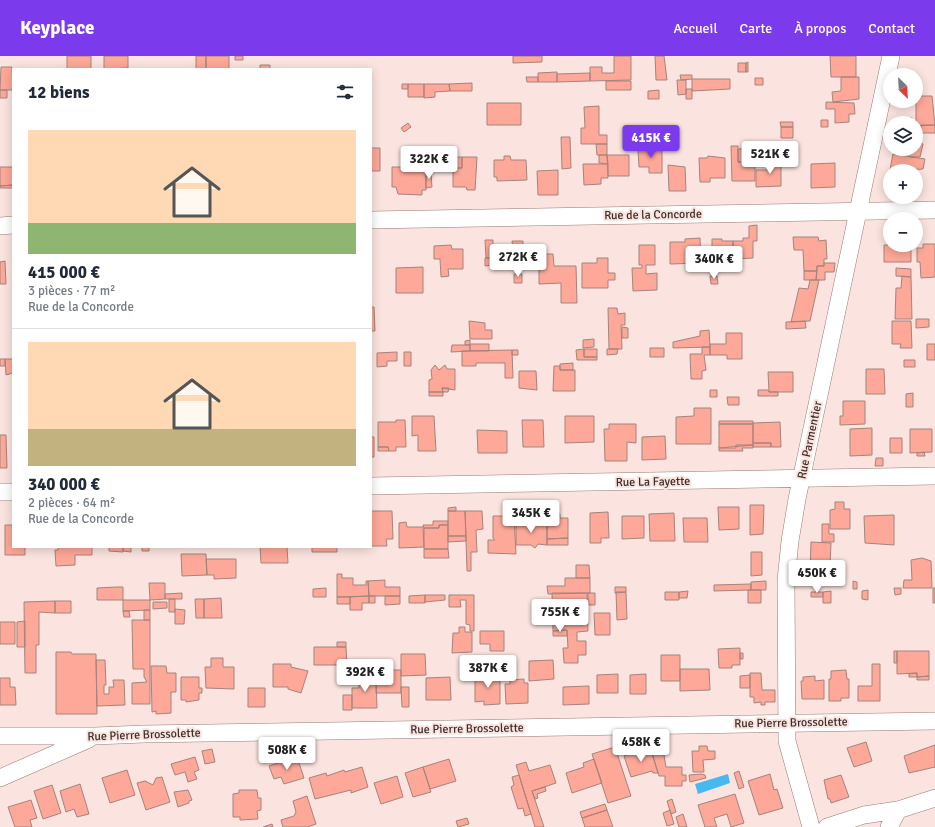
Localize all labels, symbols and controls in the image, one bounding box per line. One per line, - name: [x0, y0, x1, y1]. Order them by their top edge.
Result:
- text: Keyplace: [20, 16, 95, 40]
- text: Accueil: [673, 20, 718, 37]
- text: Carte: [740, 20, 772, 37]
- text: À propos: [794, 20, 846, 37]
- text: Contact: [868, 20, 915, 37]
- north arrow: [883, 68, 923, 108]
- map controls: [883, 68, 923, 252]
- icon: filters: [334, 81, 356, 103]
- text: 12 biens: [28, 82, 90, 103]
- button: layers: [883, 116, 923, 156]
- pin: 415K €: [618, 125, 684, 159]
- text: 415K €: [631, 130, 671, 146]
- pin: 521K €: [737, 141, 803, 175]
- pin: 322K €: [396, 146, 462, 180]
- text: 521K €: [750, 146, 790, 162]
- text: 322K €: [409, 151, 449, 167]
- icon: home: [156, 156, 228, 228]
- button: +: [883, 164, 923, 204]
- street label: Rue de la Concorde: [604, 207, 702, 223]
- button: −: [883, 212, 923, 252]
- pin: 272K €: [485, 244, 551, 278]
- pin: 340K €: [681, 246, 747, 280]
- text: 272K €: [498, 249, 538, 265]
- text: 340K €: [694, 251, 734, 267]
- text: 415 000 €: [28, 262, 100, 283]
- text: 3 pièces · 77 m²: [28, 283, 115, 299]
- text: Rue de la Concorde: [28, 299, 134, 315]
- icon: home: [156, 368, 228, 440]
- street label: Rue Parmentier: [794, 399, 826, 480]
- text: 340 000 €: [28, 474, 100, 495]
- street label: Rue La Fayette: [616, 474, 690, 490]
- text: 2 pièces · 64 m²: [28, 495, 115, 511]
- pin: 345K €: [498, 500, 564, 534]
- text: 345K €: [511, 505, 551, 521]
- text: Rue de la Concorde: [28, 511, 134, 527]
- pin: 450K €: [784, 560, 850, 594]
- text: 450K €: [797, 565, 837, 581]
- pin: 755K €: [527, 599, 593, 633]
- text: 755K €: [540, 604, 580, 620]
- pin: 387K €: [455, 655, 521, 689]
- pin: 392K €: [332, 659, 398, 693]
- text: 387K €: [468, 660, 508, 676]
- text: 392K €: [345, 664, 385, 680]
- street label: Rue Pierre Brossolette: [734, 715, 848, 731]
- street label: Rue Pierre Brossolette: [410, 721, 524, 737]
- street label: Rue Pierre Brossolette: [87, 726, 201, 744]
- pin: 458K €: [608, 729, 674, 763]
- text: 458K €: [621, 734, 661, 750]
- pin: 508K €: [254, 737, 320, 771]
- text: 508K €: [267, 742, 307, 758]

